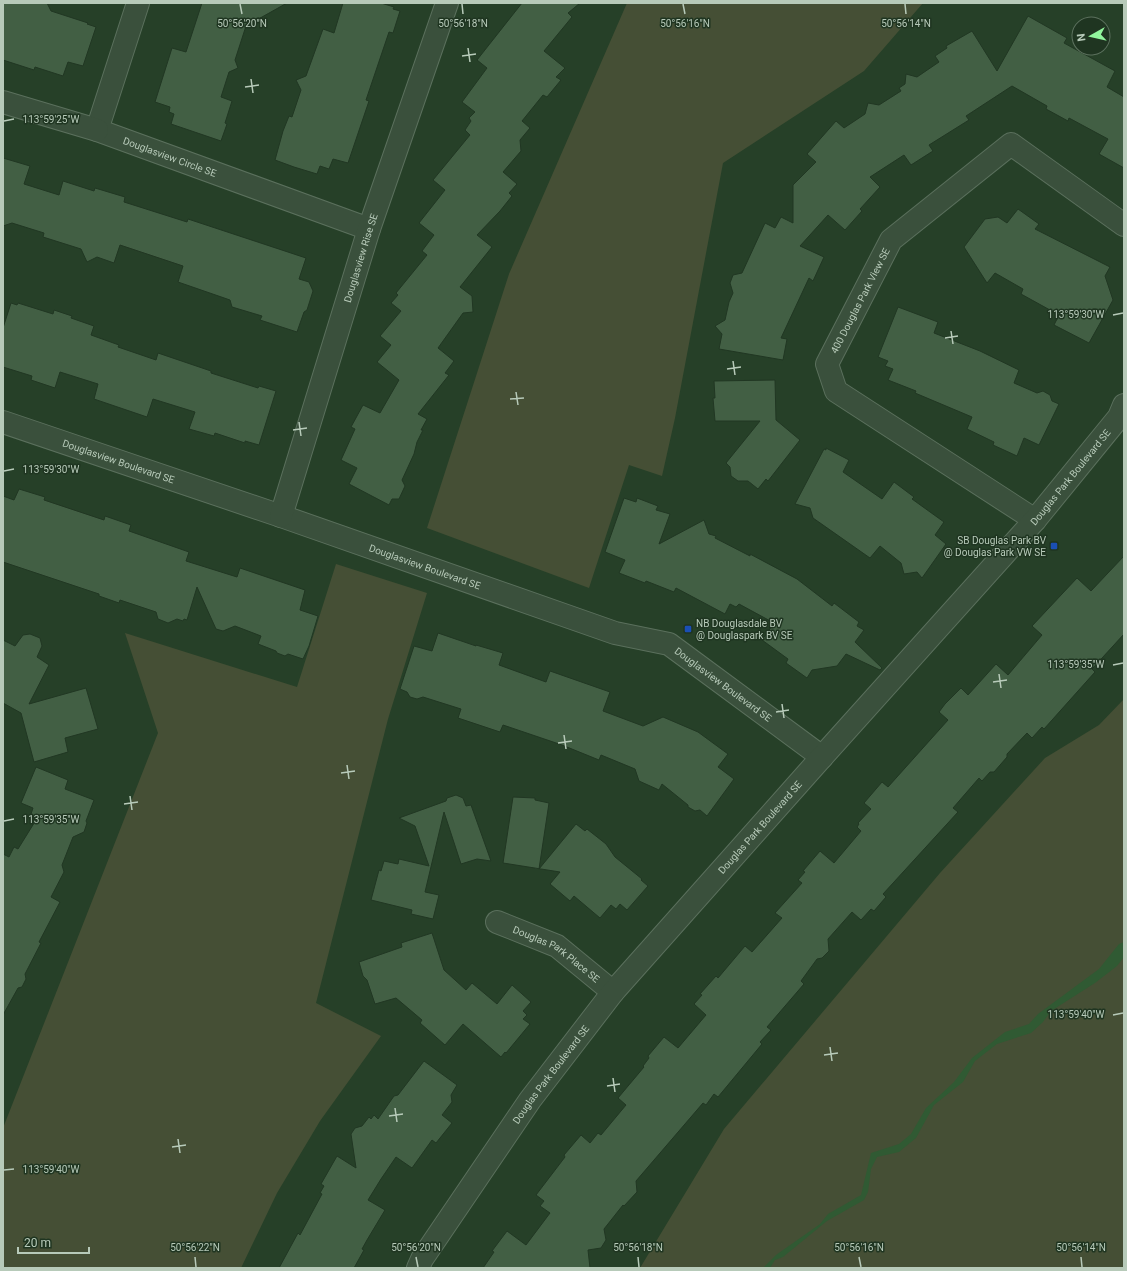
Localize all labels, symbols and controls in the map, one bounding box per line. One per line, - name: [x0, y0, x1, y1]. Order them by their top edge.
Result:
- north arrow: [1071, 16, 1111, 56]
- text: 50°56'20"N: [217, 18, 267, 29]
- text: 50°56'18"N: [438, 18, 488, 29]
- text: 50°56'16"N: [660, 18, 710, 29]
- text: 50°56'14"N: [881, 18, 931, 29]
- text: N: [1075, 32, 1089, 42]
- text: 113°59'25"W: [23, 114, 80, 125]
- street label: Douglasview Circle SE: [122, 135, 218, 179]
- street label: Douglasview Rise SE: [341, 212, 380, 304]
- street label: 400 Douglas Park View SE: [828, 246, 892, 355]
- text: 113°59'30"W: [1048, 309, 1105, 320]
- street label: Douglas Park Boulevard SE: [1028, 427, 1113, 527]
- street label: Douglasview Boulevard SE: [61, 437, 176, 485]
- text: 113°59'30"W: [23, 464, 80, 475]
- place label: SB Douglas Park BV @ Douglas Park VW SE: [944, 535, 1047, 558]
- marker: SB Douglas Park BV @ Douglas Park VW SE: [1049, 541, 1059, 551]
- street label: Douglasview Boulevard SE: [368, 542, 483, 591]
- place label: NB Douglasdale BV @ Douglaspark BV SE: [696, 618, 793, 641]
- marker: NB Douglasdale BV @ Douglaspark BV SE: [683, 624, 693, 634]
- street label: Douglasview Boulevard SE: [673, 645, 774, 724]
- text: 113°59'35"W: [1048, 659, 1105, 670]
- street label: Douglas Park Boulevard SE: [716, 778, 804, 876]
- text: 113°59'35"W: [23, 814, 80, 825]
- street label: Douglas Park Place SE: [511, 923, 602, 984]
- text: 113°59'40"W: [1048, 1009, 1105, 1020]
- street label: Douglas Park Boulevard SE: [510, 1023, 591, 1125]
- text: 113°59'40"W: [23, 1164, 80, 1175]
- scale bar: [18, 1229, 89, 1255]
- text: 20 m: [24, 1236, 51, 1250]
- text: 50°56'22"N: [170, 1242, 220, 1253]
- text: 50°56'20"N: [391, 1242, 441, 1253]
- text: 50°56'18"N: [613, 1242, 663, 1253]
- text: 50°56'16"N: [834, 1242, 884, 1253]
- text: 50°56'14"N: [1056, 1242, 1106, 1253]

